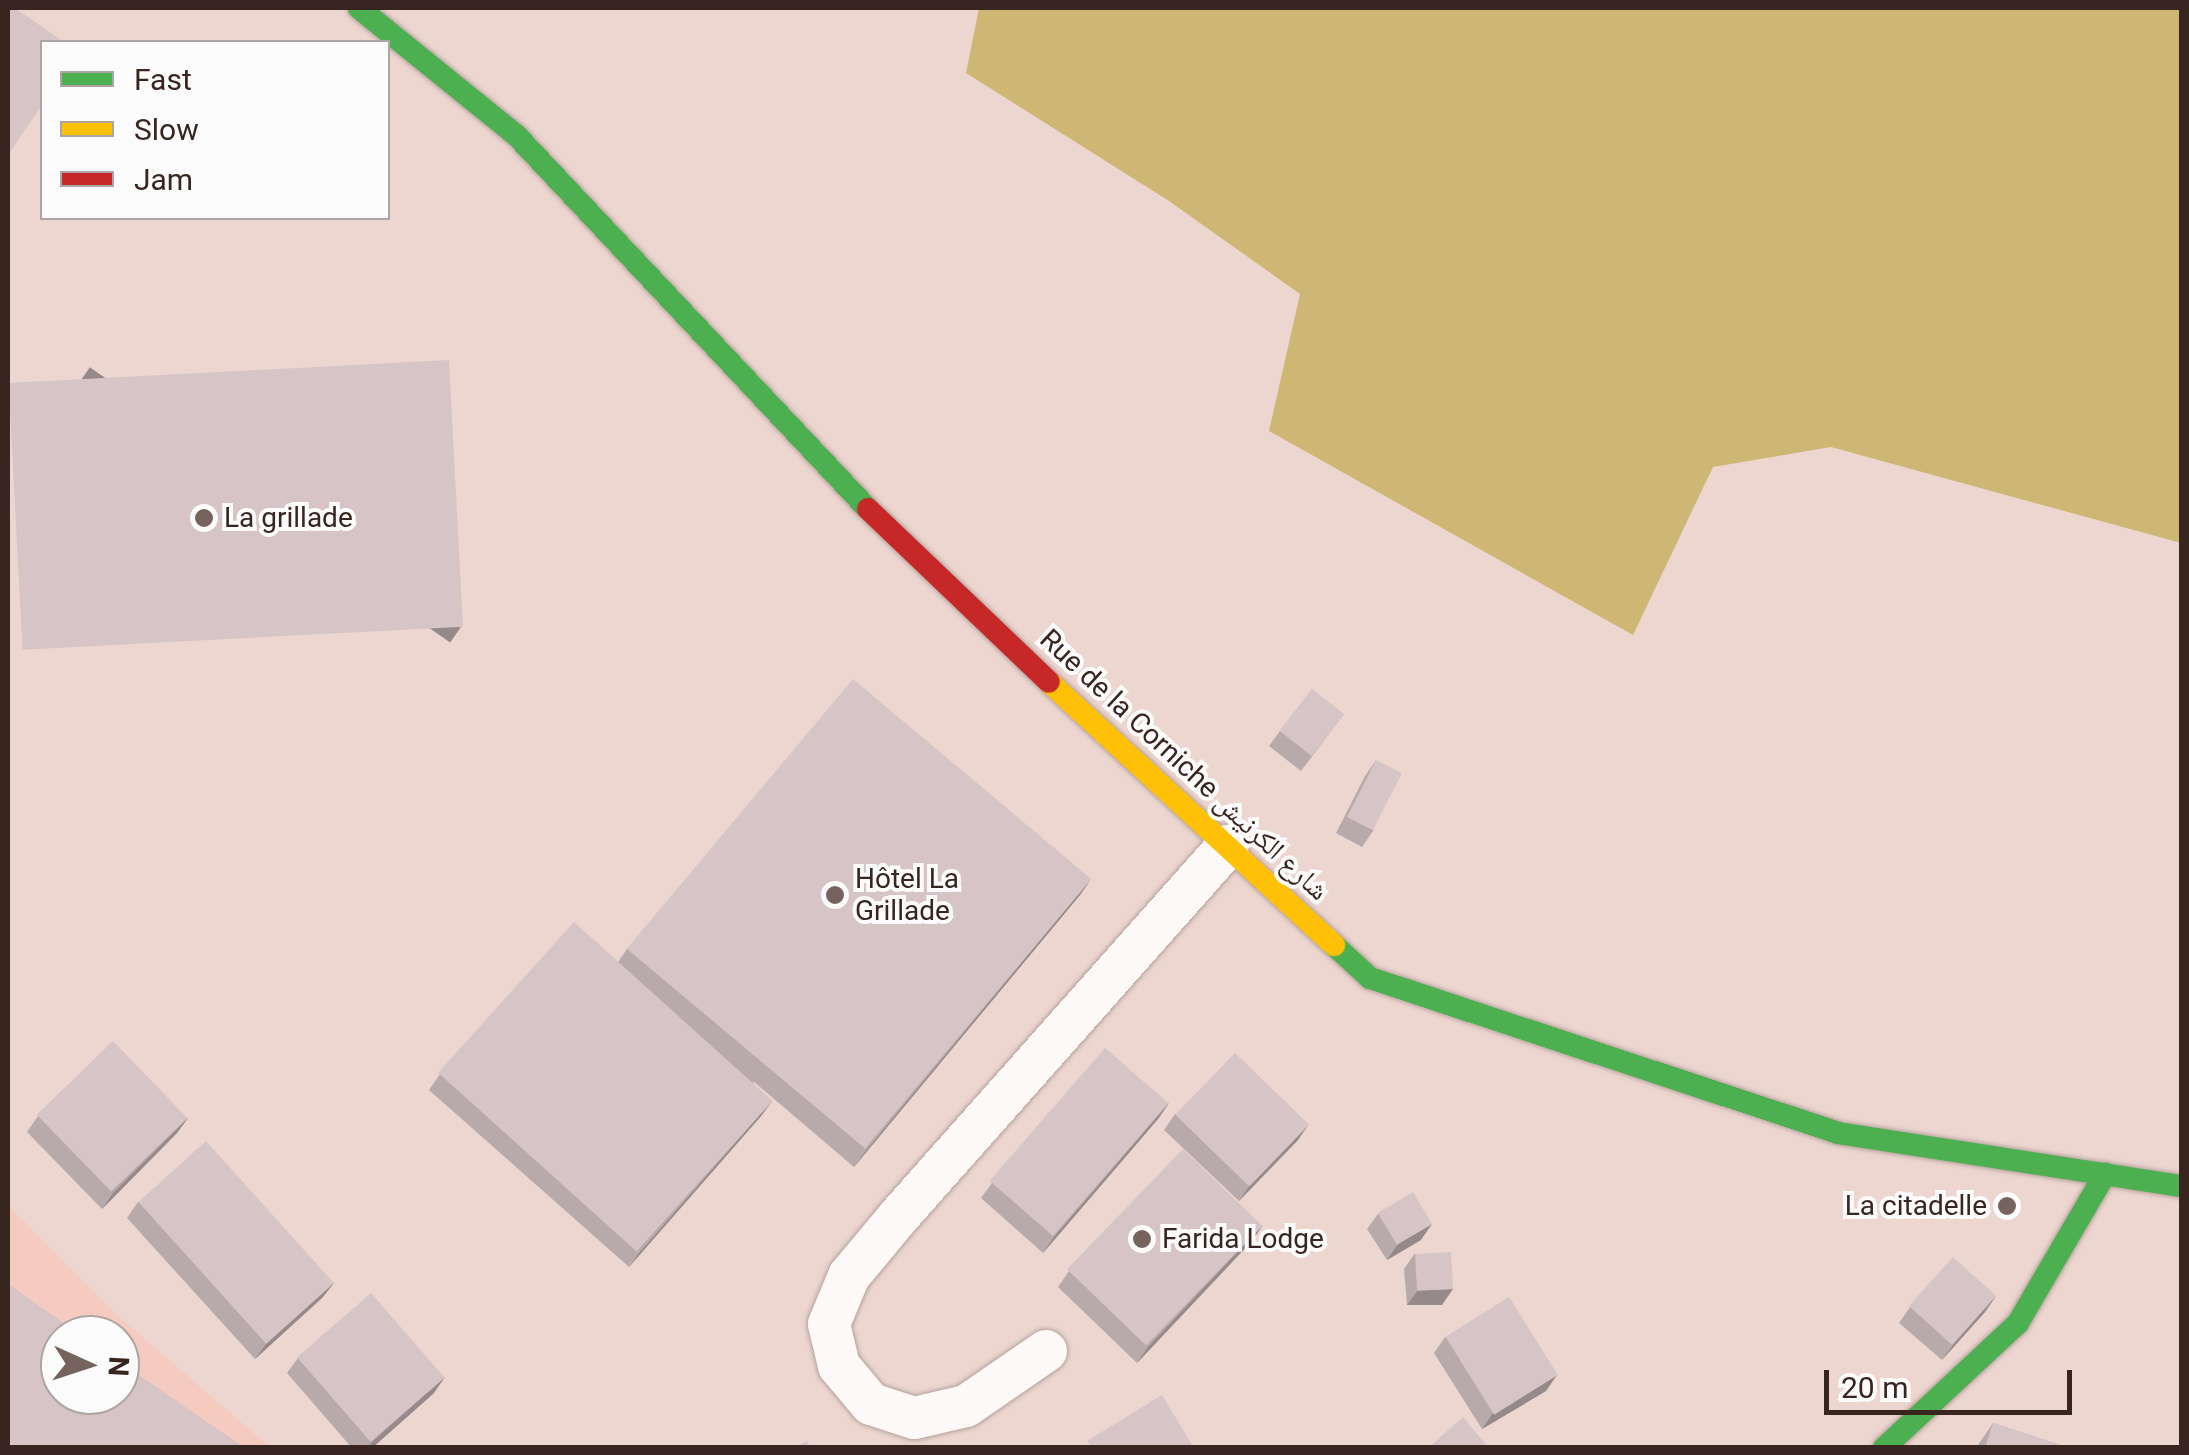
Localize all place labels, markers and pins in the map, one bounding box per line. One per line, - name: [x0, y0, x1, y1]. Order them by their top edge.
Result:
- place label: La grillade: [224, 501, 353, 535]
- marker: La grillade: [193, 507, 215, 529]
- place label: Hôtel La Grillade: [855, 862, 959, 928]
- marker: Hôtel La Grillade: [824, 884, 846, 906]
- place label: La citadelle: [1845, 1189, 1987, 1223]
- marker: La citadelle: [1996, 1195, 2018, 1217]
- place label: Farida Lodge: [1162, 1222, 1324, 1256]
- marker: Farida Lodge: [1131, 1228, 1153, 1250]

